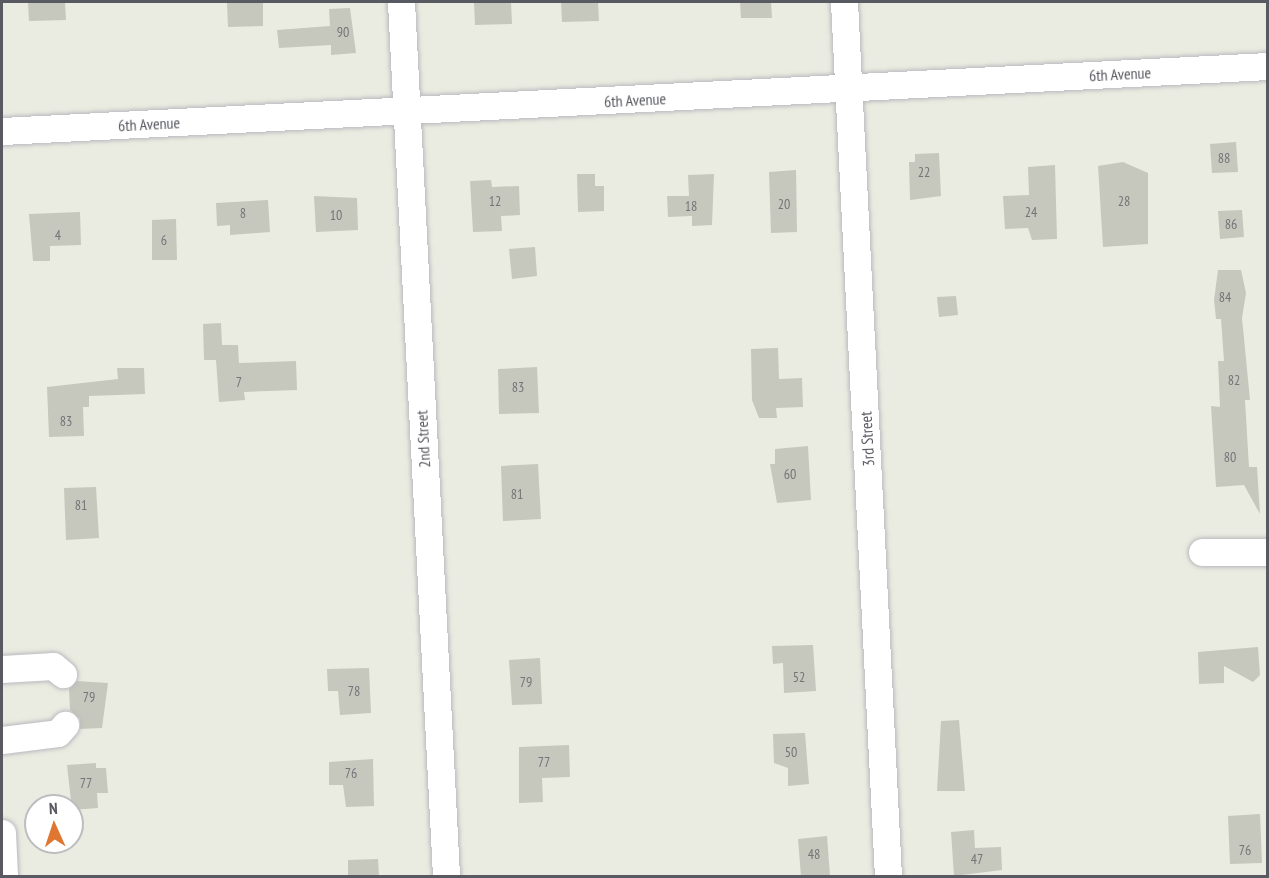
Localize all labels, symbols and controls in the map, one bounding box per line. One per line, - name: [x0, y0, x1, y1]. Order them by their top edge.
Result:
- house number: 90: [337, 24, 349, 40]
- street label: 6th Avenue: [1088, 63, 1152, 85]
- street label: 6th Avenue: [603, 89, 667, 111]
- street label: 6th Avenue: [117, 113, 181, 135]
- house number: 88: [1218, 150, 1230, 166]
- house number: 22: [918, 164, 930, 180]
- house number: 12: [489, 193, 501, 209]
- house number: 28: [1118, 193, 1130, 209]
- house number: 20: [778, 196, 790, 212]
- house number: 18: [685, 198, 697, 214]
- house number: 24: [1025, 204, 1037, 220]
- house number: 8: [240, 205, 246, 221]
- house number: 10: [330, 207, 342, 223]
- house number: 86: [1225, 216, 1237, 232]
- house number: 4: [55, 227, 61, 243]
- house number: 6: [161, 232, 167, 248]
- house number: 84: [1219, 289, 1231, 305]
- house number: 82: [1228, 372, 1240, 388]
- house number: 7: [236, 374, 242, 390]
- house number: 83: [512, 379, 524, 395]
- street label: 2nd Street: [412, 410, 434, 468]
- street label: 3rd Street: [856, 411, 878, 467]
- house number: 83: [60, 413, 72, 429]
- house number: 80: [1224, 449, 1236, 465]
- house number: 60: [784, 466, 796, 482]
- house number: 81: [511, 486, 523, 502]
- house number: 81: [75, 497, 87, 513]
- house number: 52: [793, 669, 805, 685]
- house number: 79: [520, 674, 532, 690]
- house number: 78: [348, 683, 360, 699]
- house number: 79: [83, 689, 95, 705]
- house number: 50: [785, 744, 797, 760]
- house number: 77: [538, 754, 550, 770]
- house number: 76: [345, 765, 357, 781]
- house number: 77: [80, 775, 92, 791]
- north arrow: [24, 794, 84, 854]
- text: N: [48, 798, 58, 818]
- house number: 76: [1239, 842, 1251, 858]
- house number: 48: [808, 846, 820, 862]
- house number: 47: [971, 851, 983, 867]

